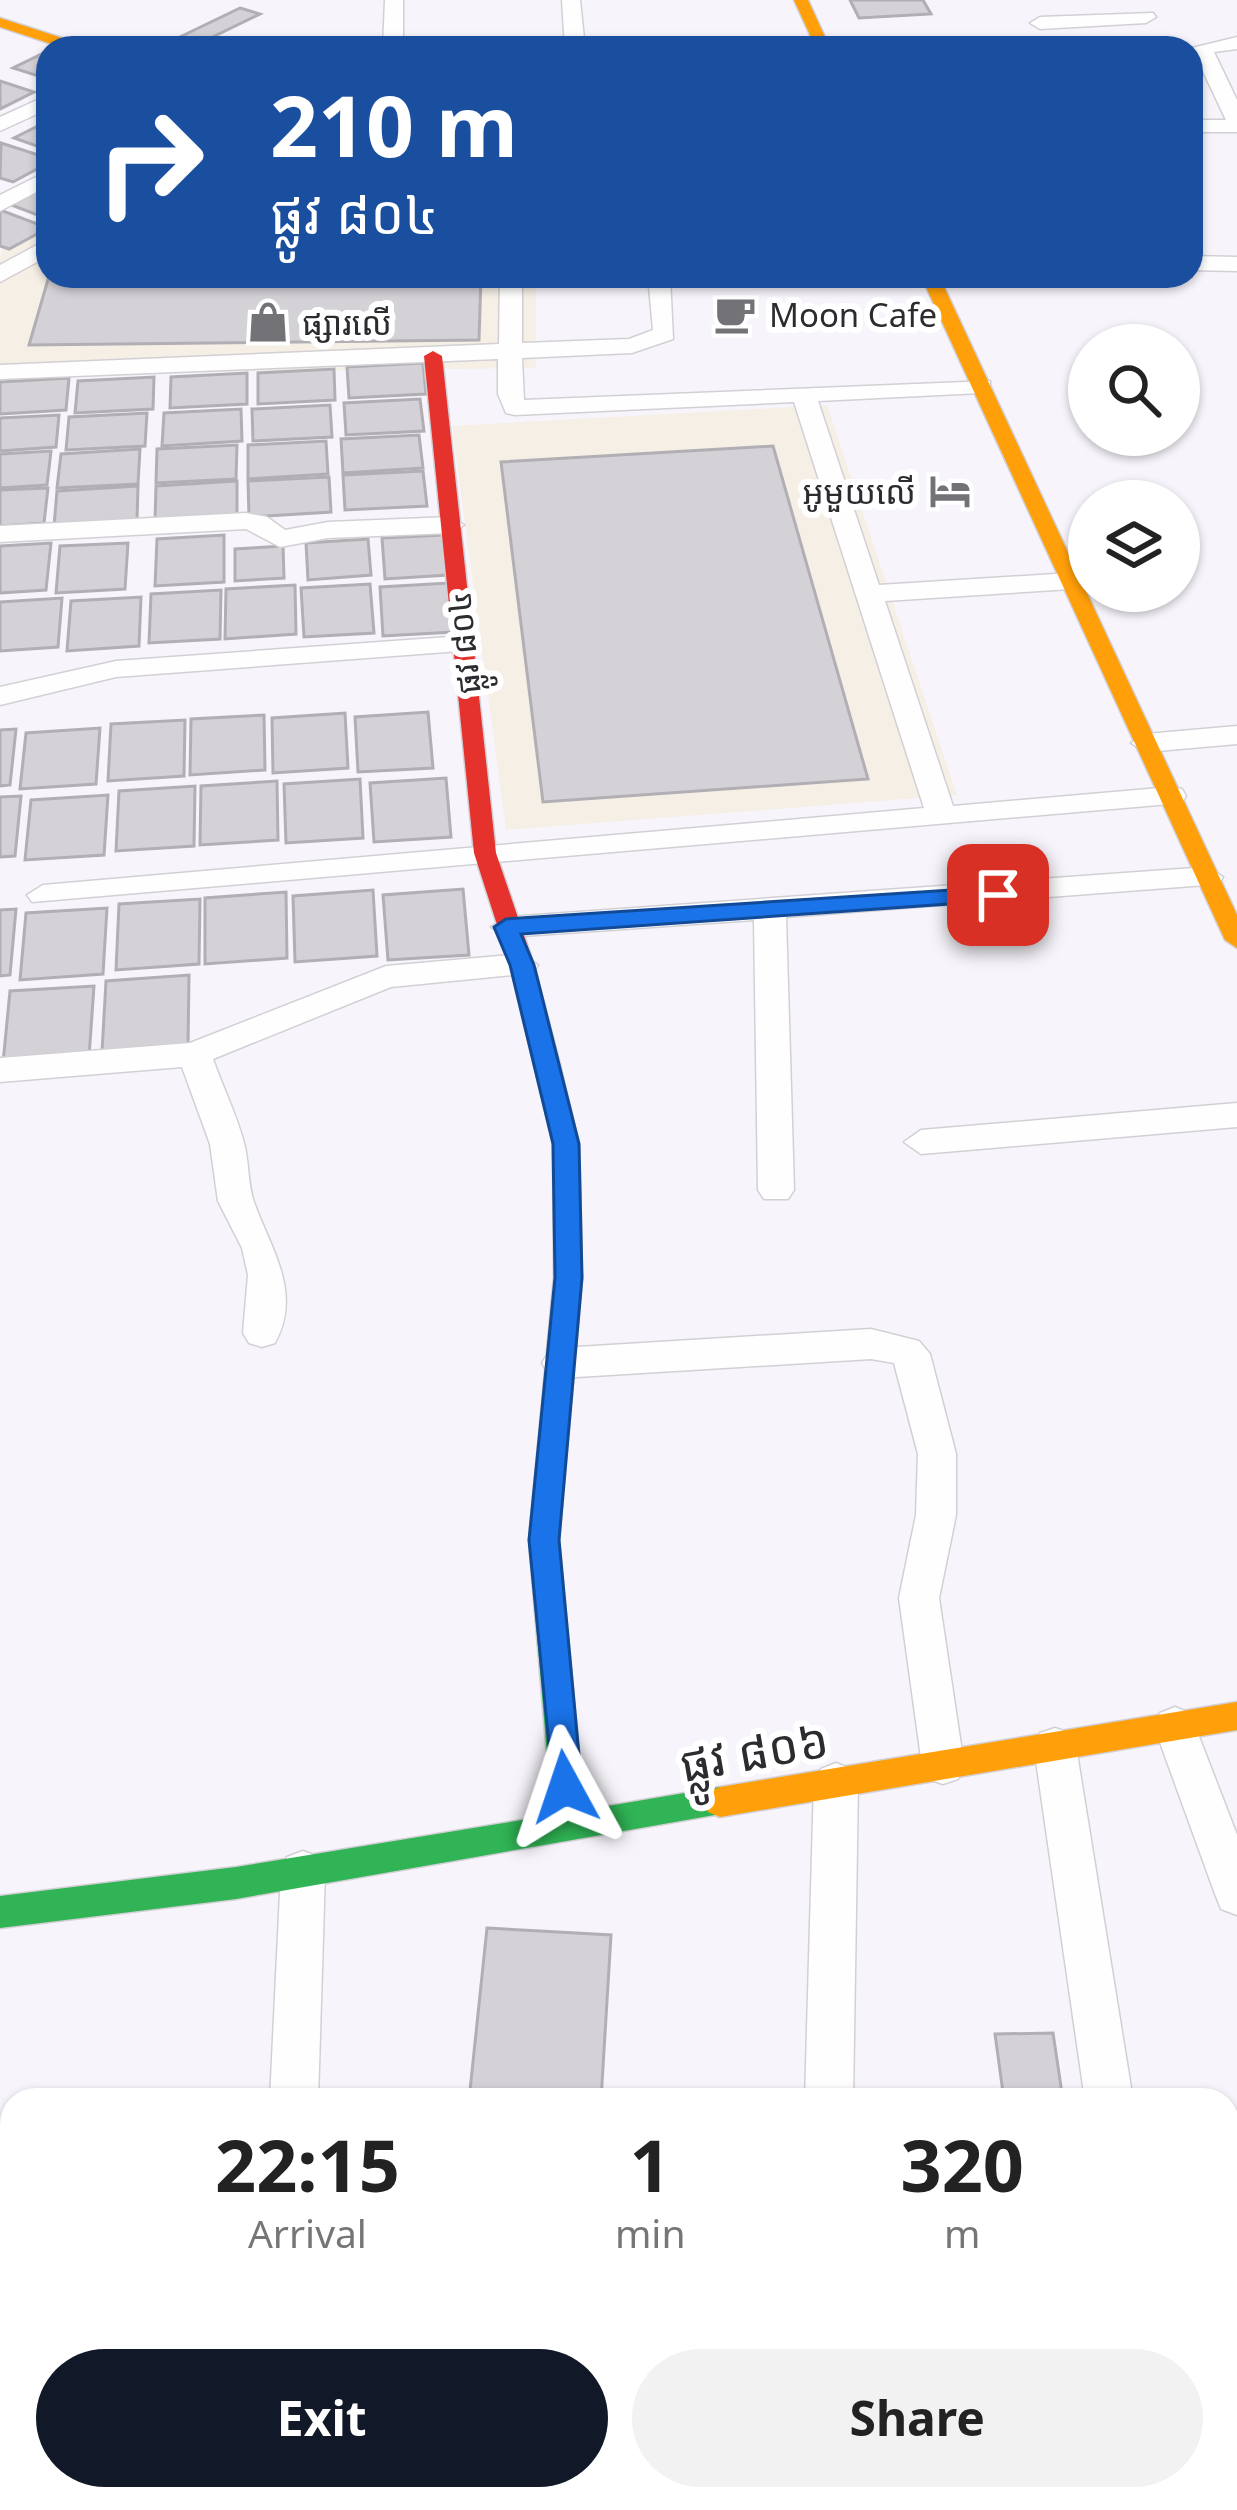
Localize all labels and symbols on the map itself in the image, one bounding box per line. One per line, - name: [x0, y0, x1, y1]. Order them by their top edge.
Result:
- cafe icon: Moon Cafe: [712, 291, 758, 337]
- place label: Moon Cafe: [769, 292, 937, 337]
- shop icon: ផ្សារលើ: [245, 299, 291, 345]
- place label: ផ្សារលើ: [302, 300, 392, 345]
- hotel icon: អូមួយលេី: [927, 468, 973, 514]
- place label: អូមួយលេី: [803, 469, 916, 514]
- street label: ផ្លូវ ៨០៤: [435, 589, 498, 697]
- pin: [947, 844, 1049, 946]
- street label: ផ្លូវ ៨០៦: [674, 1706, 836, 1808]
- position arrow: [502, 1724, 628, 1850]

